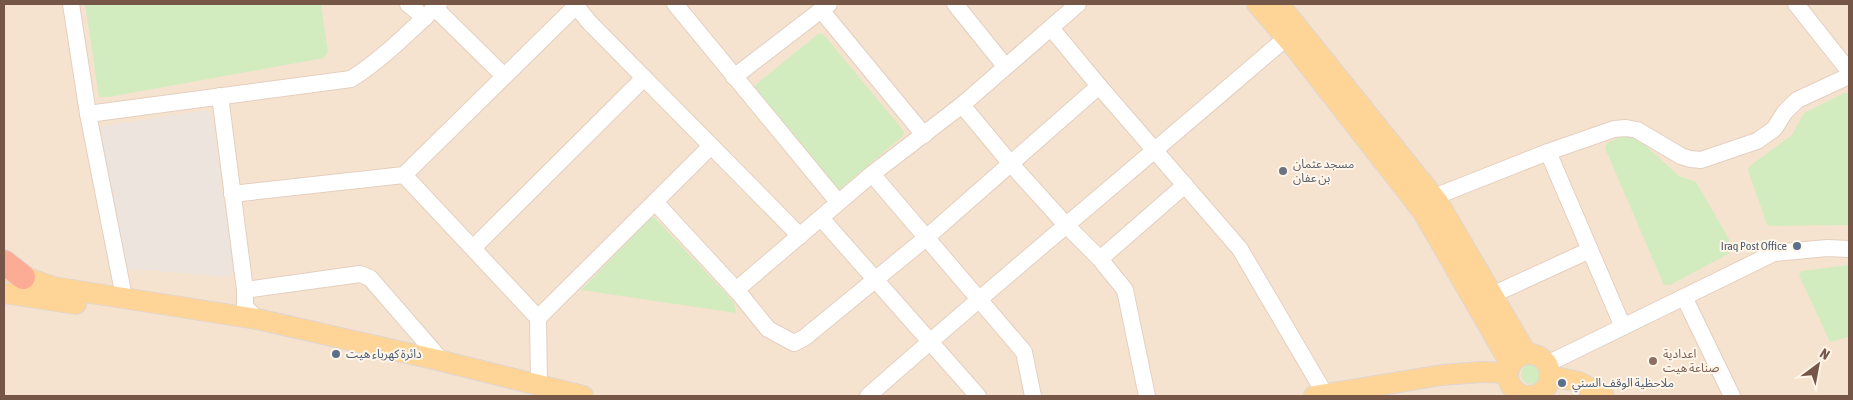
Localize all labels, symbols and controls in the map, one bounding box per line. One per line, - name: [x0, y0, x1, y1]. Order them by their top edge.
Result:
- place label: مسجد عثمان بن عفان: [1293, 157, 1354, 185]
- marker: مسجد عثمان بن عفان: [1277, 165, 1289, 177]
- place label: Iraq Post Office: [1721, 239, 1787, 253]
- marker: Iraq Post Office: [1791, 240, 1803, 252]
- north arrow: [1793, 340, 1843, 390]
- text: N: [1817, 345, 1833, 363]
- place label: دائرة كهرباء هيت: [346, 347, 422, 361]
- place label: اعدادية صناعة هيت: [1663, 347, 1720, 375]
- marker: دائرة كهرباء هيت: [330, 348, 342, 360]
- marker: اعدادية صناعة هيت: [1647, 355, 1659, 367]
- place label: ملاحظية الوقف السني: [1572, 376, 1674, 393]
- marker: ملاحظية الوقف السني: [1556, 377, 1568, 389]

